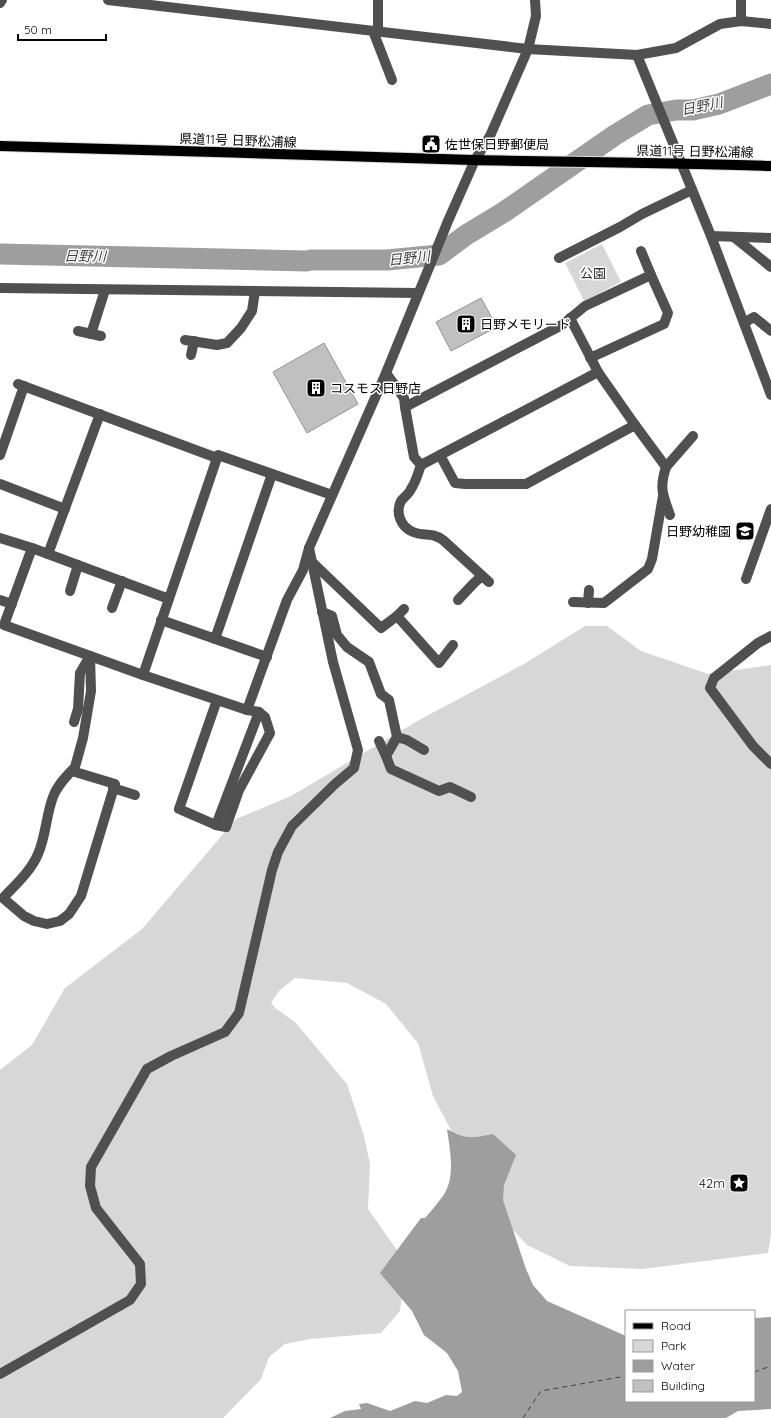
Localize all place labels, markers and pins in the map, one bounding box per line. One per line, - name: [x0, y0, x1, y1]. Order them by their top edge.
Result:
- public building icon: 佐世保日野郵便局: [420, 133, 442, 155]
- place label: 佐世保日野郵便局: [445, 136, 549, 152]
- building icon: 日野メモリード: [455, 313, 477, 335]
- place label: 日野メモリード: [480, 316, 571, 332]
- building icon: コスモス日野店: [305, 377, 327, 399]
- place label: コスモス日野店: [330, 380, 421, 396]
- school or university icon: 日野幼稚園: [734, 520, 756, 542]
- place label: 日野幼稚園: [666, 523, 731, 539]
- place icon: 42m: [728, 1172, 750, 1194]
- place label: 42m: [699, 1175, 725, 1191]

